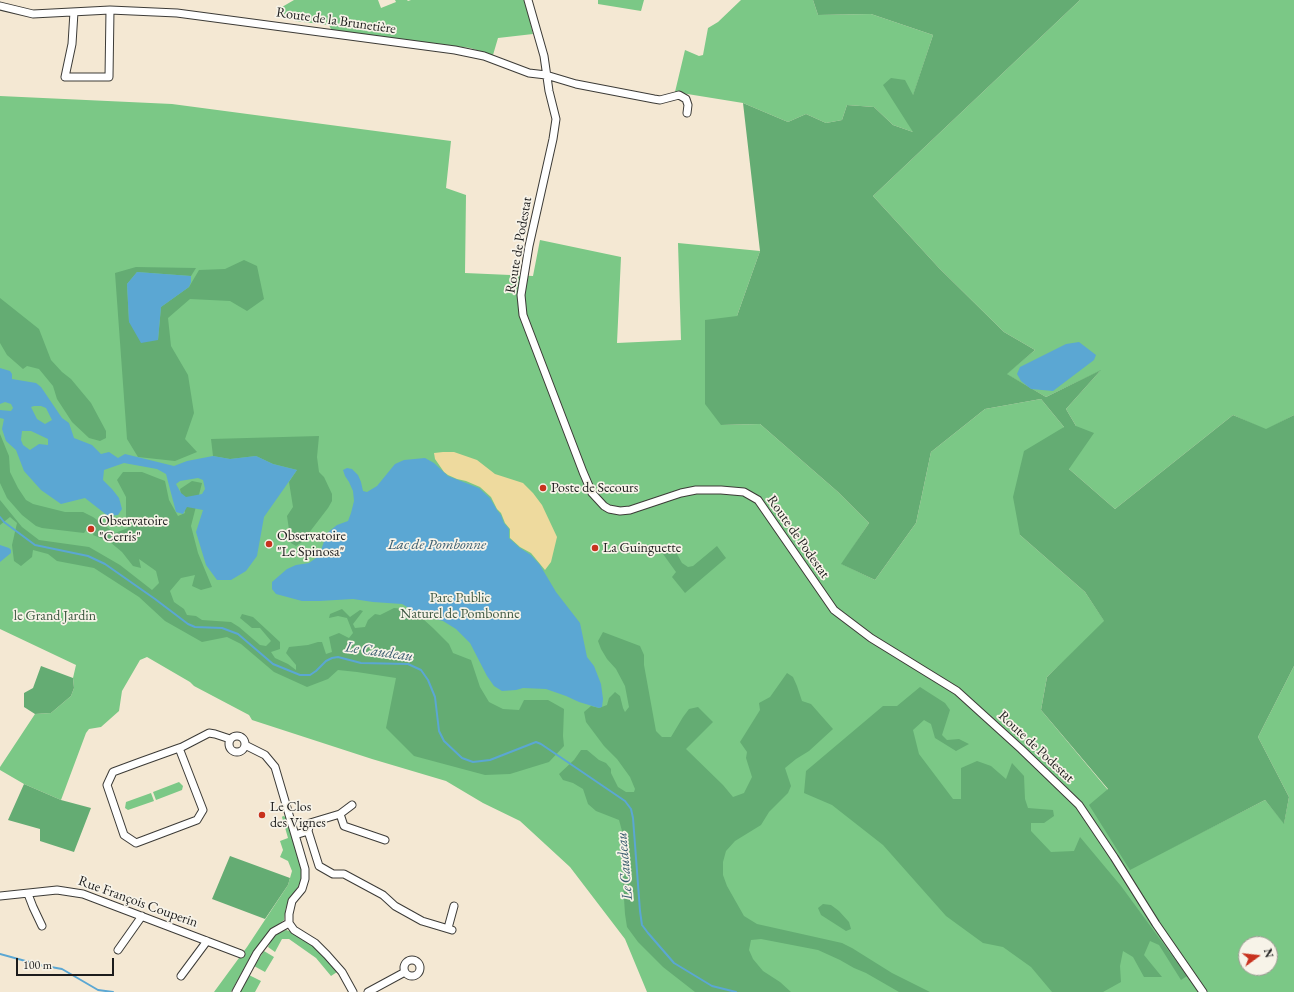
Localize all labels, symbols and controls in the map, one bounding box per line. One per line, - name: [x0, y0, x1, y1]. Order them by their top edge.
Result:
- street label: Route de la Brunetière: [275, 4, 397, 38]
- street label: Route de Podestat: [502, 195, 536, 295]
- place label: Poste de Secours: [551, 480, 638, 496]
- marker: Poste de Secours: [538, 483, 548, 493]
- street label: Route de Podestat: [763, 492, 833, 582]
- place label: Observatoire "Cerris": [99, 513, 168, 546]
- marker: Observatoire "Cerris": [86, 524, 96, 534]
- place label: Observatoire "Le Spinosa": [277, 528, 346, 560]
- water label: Lac de Pombonne: [388, 536, 486, 554]
- marker: Observatoire "Le Spinosa": [264, 539, 274, 549]
- place label: La Guinguette: [603, 540, 681, 556]
- marker: La Guinguette: [590, 543, 600, 553]
- park label: Parc Public Naturel de Pombonne: [400, 590, 520, 622]
- park label: le Grand Jardin: [14, 608, 96, 624]
- water label: Le Caudeau: [344, 638, 414, 666]
- street label: Route de Podestat: [995, 708, 1077, 786]
- place label: Le Clos des Vignes: [270, 799, 326, 832]
- marker: Le Clos des Vignes: [257, 810, 267, 820]
- water label: Le Caudeau: [613, 831, 637, 901]
- street label: Rue François Couperin: [76, 873, 200, 931]
- north arrow: [1238, 936, 1278, 976]
- text: N: [1261, 947, 1277, 959]
- scale bar: [18, 950, 116, 976]
- text: 100 m: [23, 957, 52, 973]

